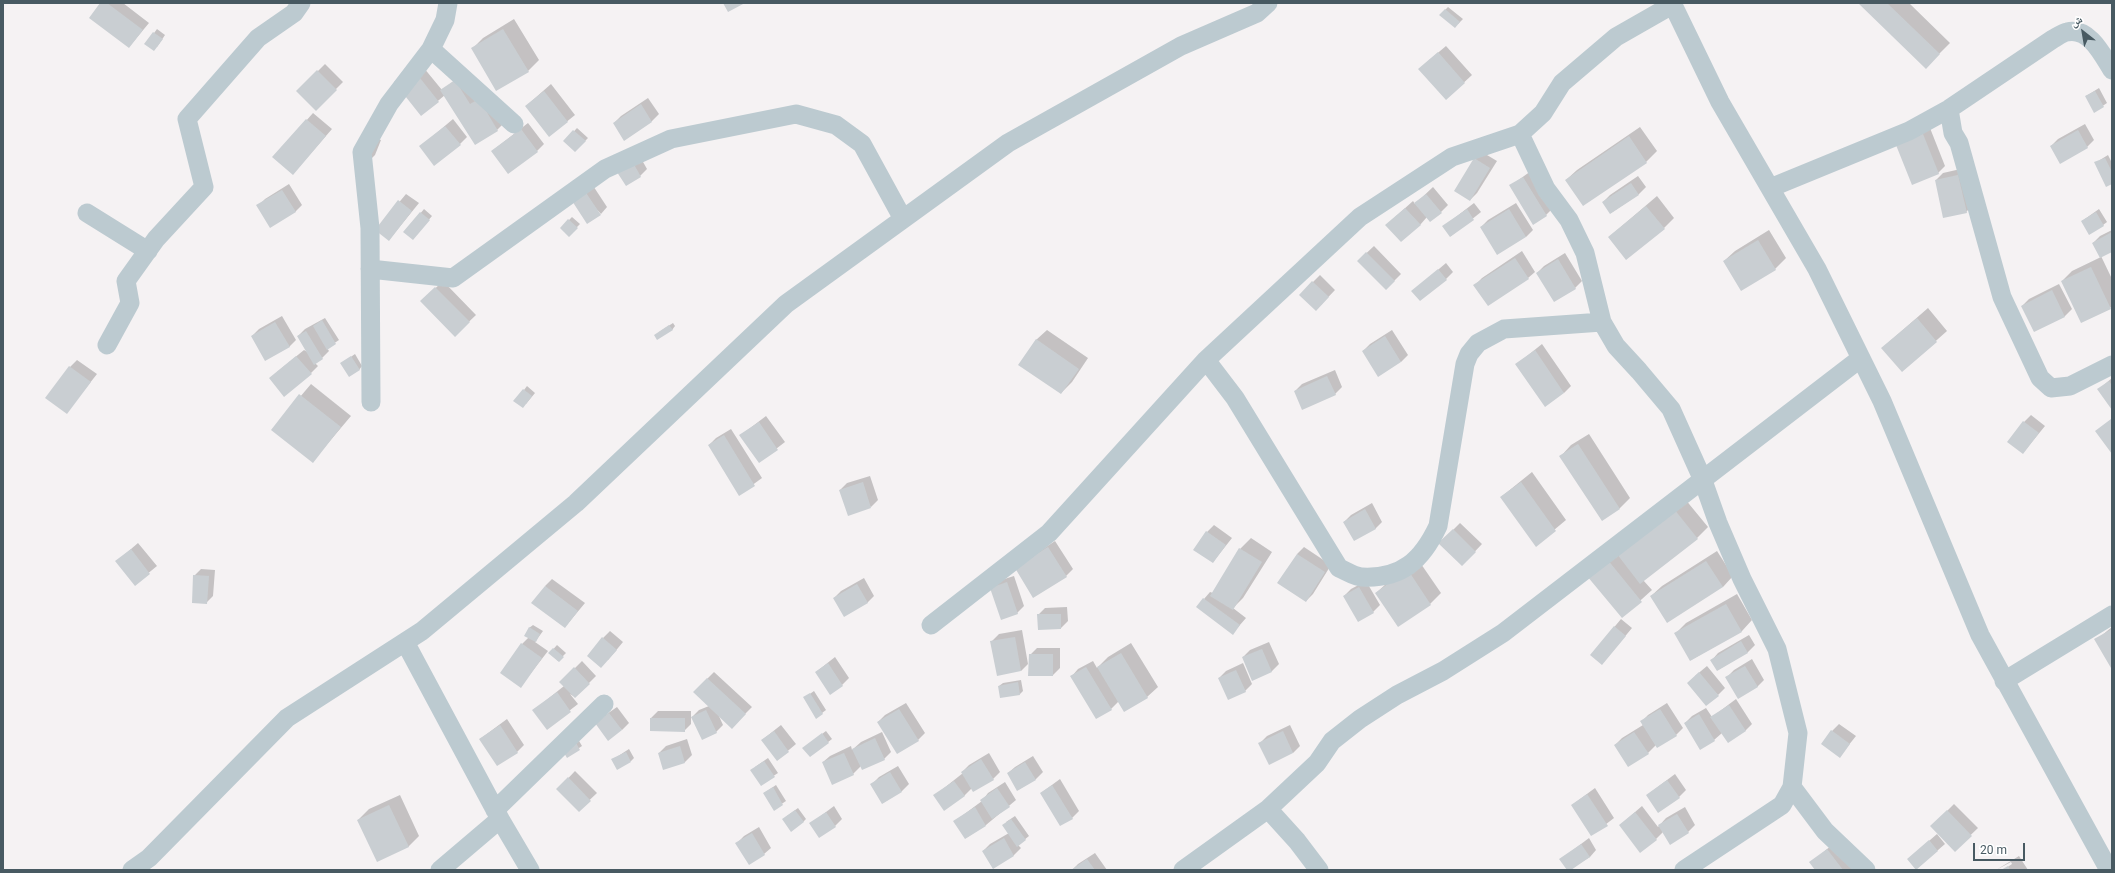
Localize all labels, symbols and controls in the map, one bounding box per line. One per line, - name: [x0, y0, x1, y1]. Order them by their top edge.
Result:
- north arrow: [2063, 12, 2103, 52]
- text: ش: [2068, 13, 2085, 30]
- scale bar: [1975, 835, 2027, 861]
- text: 20 m: [1980, 843, 2007, 857]

